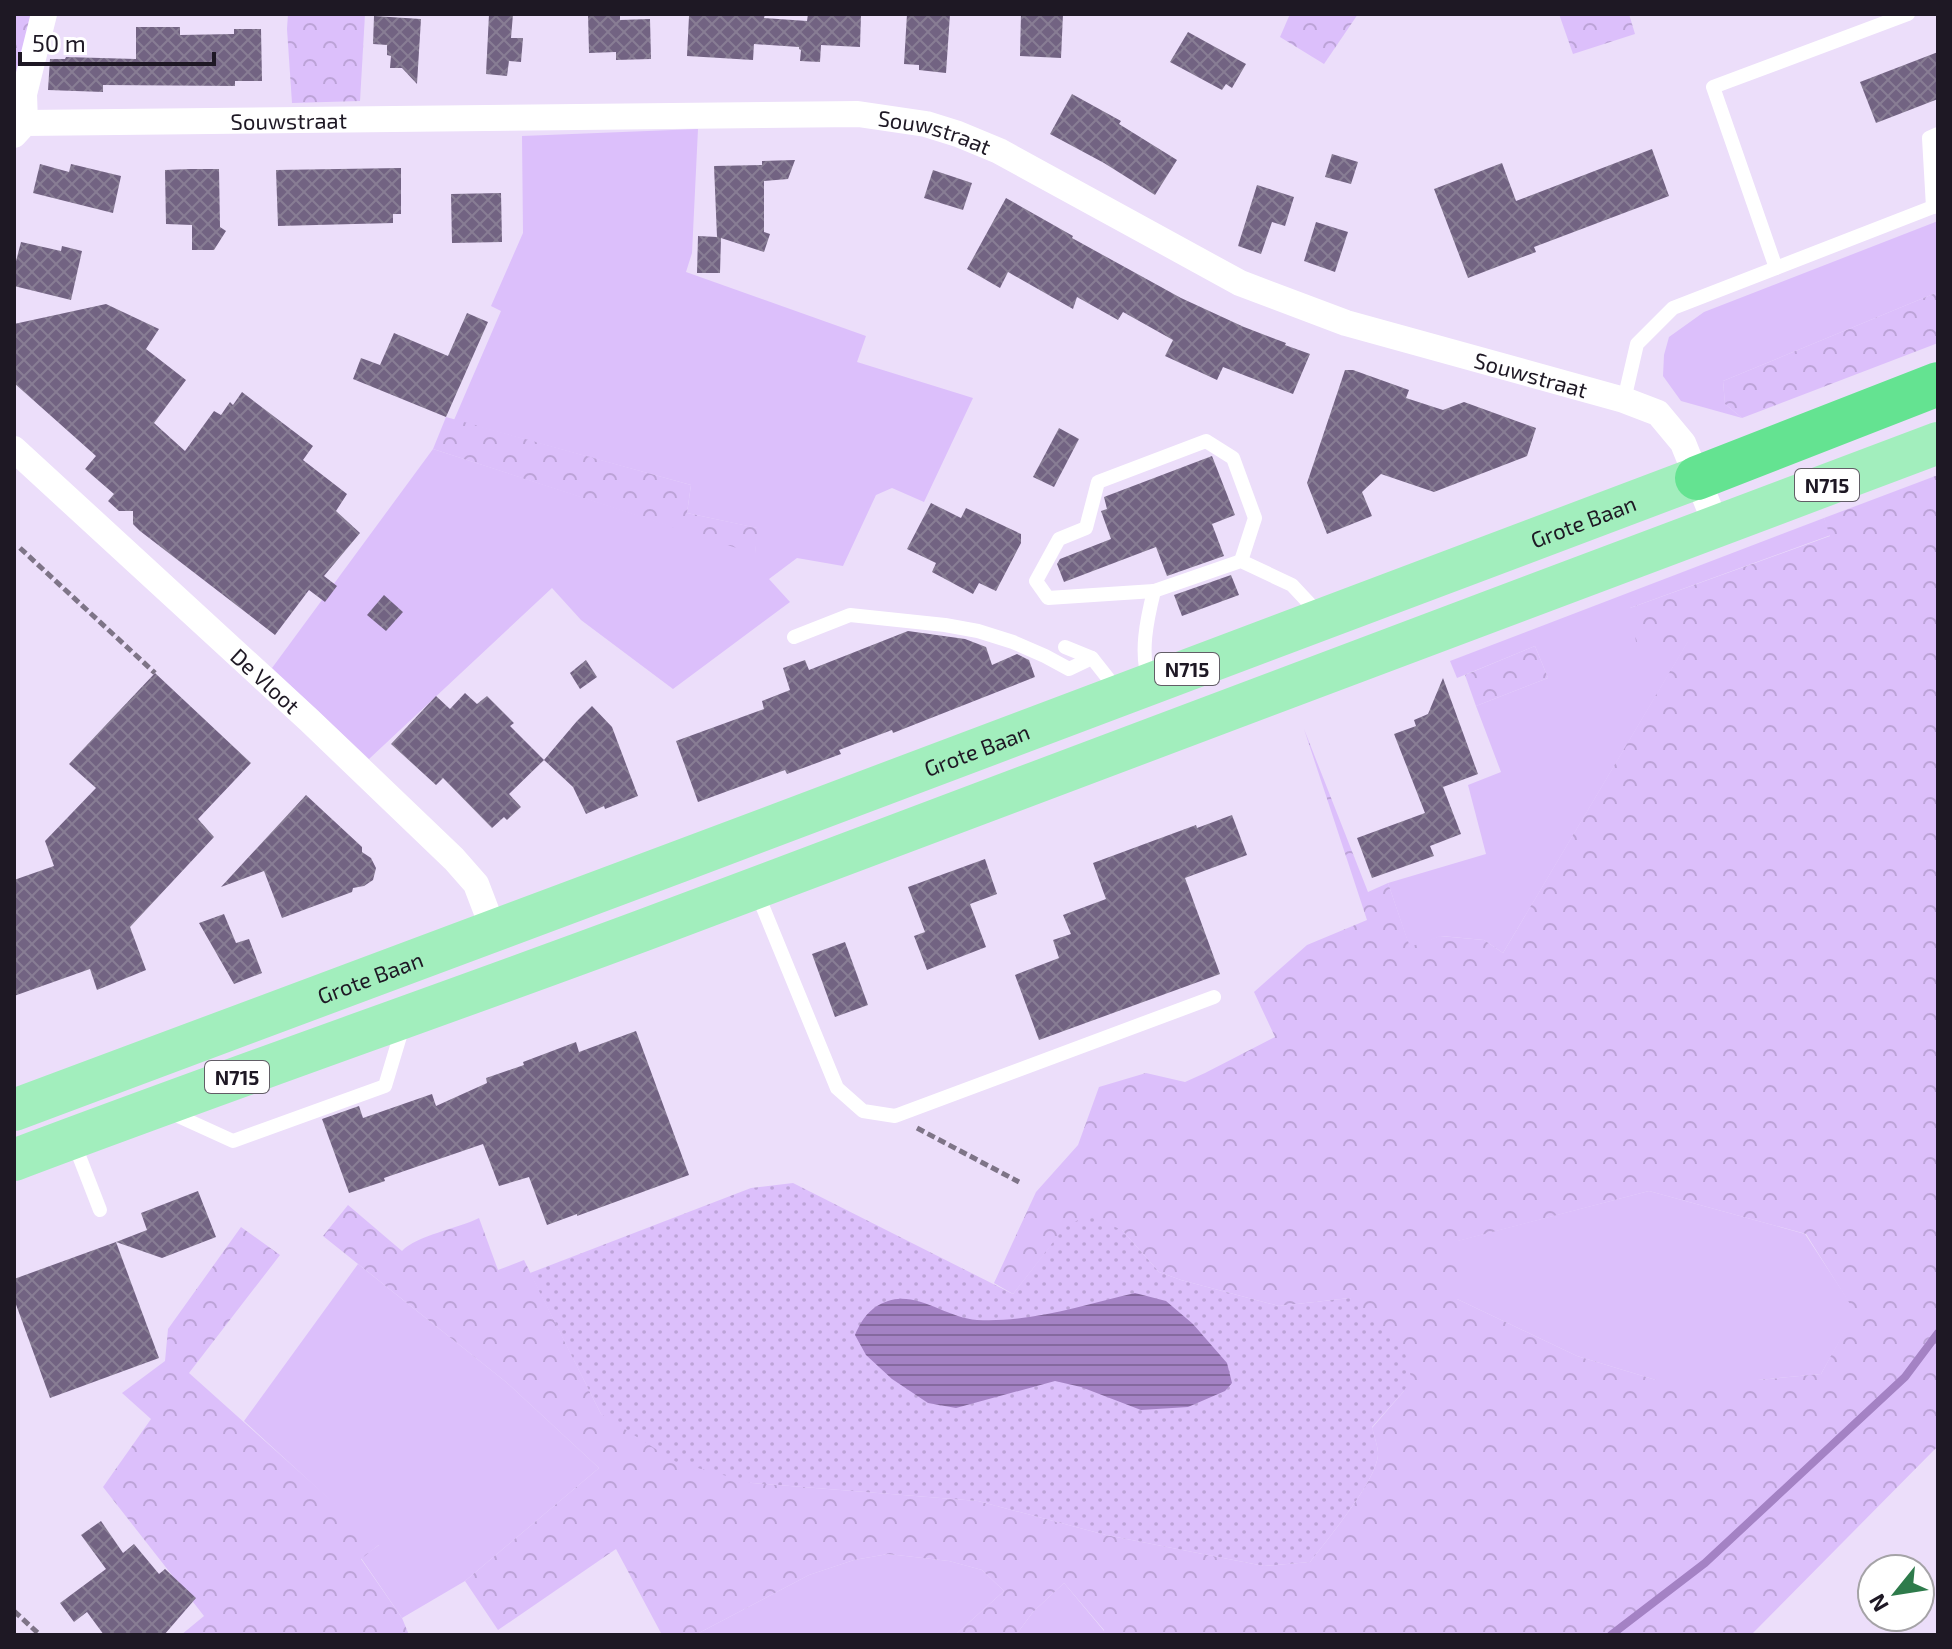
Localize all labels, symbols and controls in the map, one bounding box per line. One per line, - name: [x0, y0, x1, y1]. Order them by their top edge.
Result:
- scale bar: [20, 16, 214, 66]
- text: 50 m: [32, 28, 86, 57]
- street label: Souwstraat: [876, 104, 995, 159]
- street label: Souwstraat: [230, 107, 347, 134]
- street label: Souwstraat: [1471, 346, 1591, 402]
- road number: N715: [1795, 469, 1859, 501]
- street label: Grote Baan: [1527, 489, 1639, 553]
- street label: De Vloot: [226, 642, 306, 718]
- road number: N715: [1155, 653, 1219, 685]
- street label: Grote Baan: [920, 718, 1033, 781]
- street label: Grote Baan: [314, 946, 426, 1009]
- road number: N715: [205, 1061, 269, 1093]
- north arrow: [1856, 1553, 1936, 1633]
- text: N: [1863, 1590, 1893, 1617]

